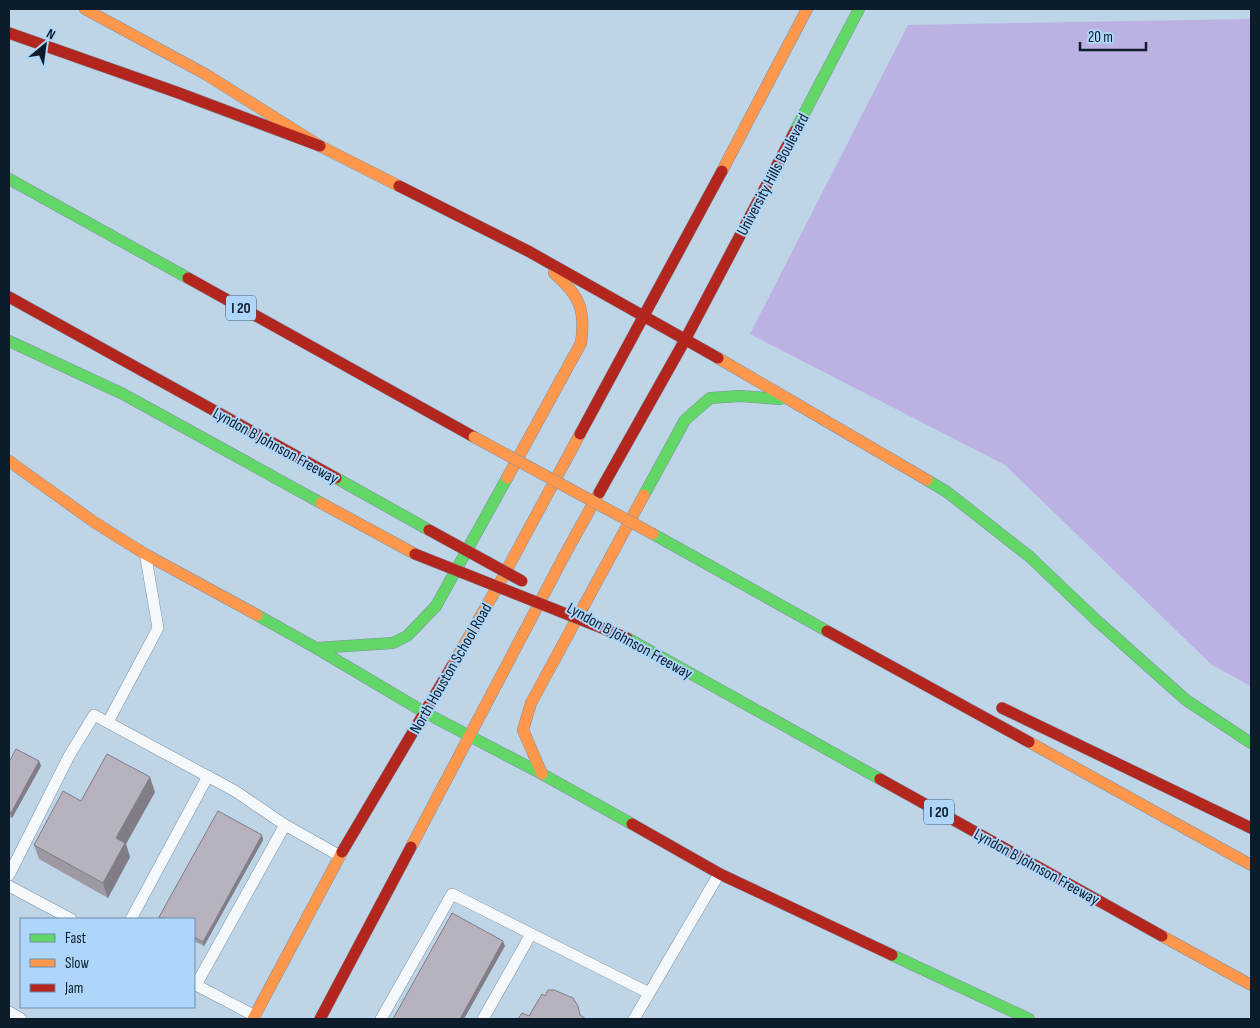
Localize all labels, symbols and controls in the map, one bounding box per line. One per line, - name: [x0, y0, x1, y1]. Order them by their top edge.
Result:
- north arrow: [20, 20, 70, 70]
- scale bar: [1080, 20, 1146, 52]
- text: N: [44, 25, 58, 43]
- text: 20 m: [1088, 28, 1113, 47]
- street label: University Hills Boulevard: [733, 111, 813, 239]
- road number: I 20: [226, 296, 256, 320]
- street label: Lyndon B Johnson Freeway: [209, 404, 341, 489]
- street label: Lyndon B Johnson Freeway: [563, 599, 695, 684]
- street label: North Houston School Road: [406, 600, 496, 737]
- road number: I 20: [924, 800, 954, 824]
- street label: Lyndon B Johnson Freeway: [970, 825, 1102, 910]
- legend: [20, 918, 195, 1008]
- text: Fast: [65, 929, 87, 948]
- text: Slow: [65, 954, 89, 973]
- text: Jam: [64, 979, 83, 998]

